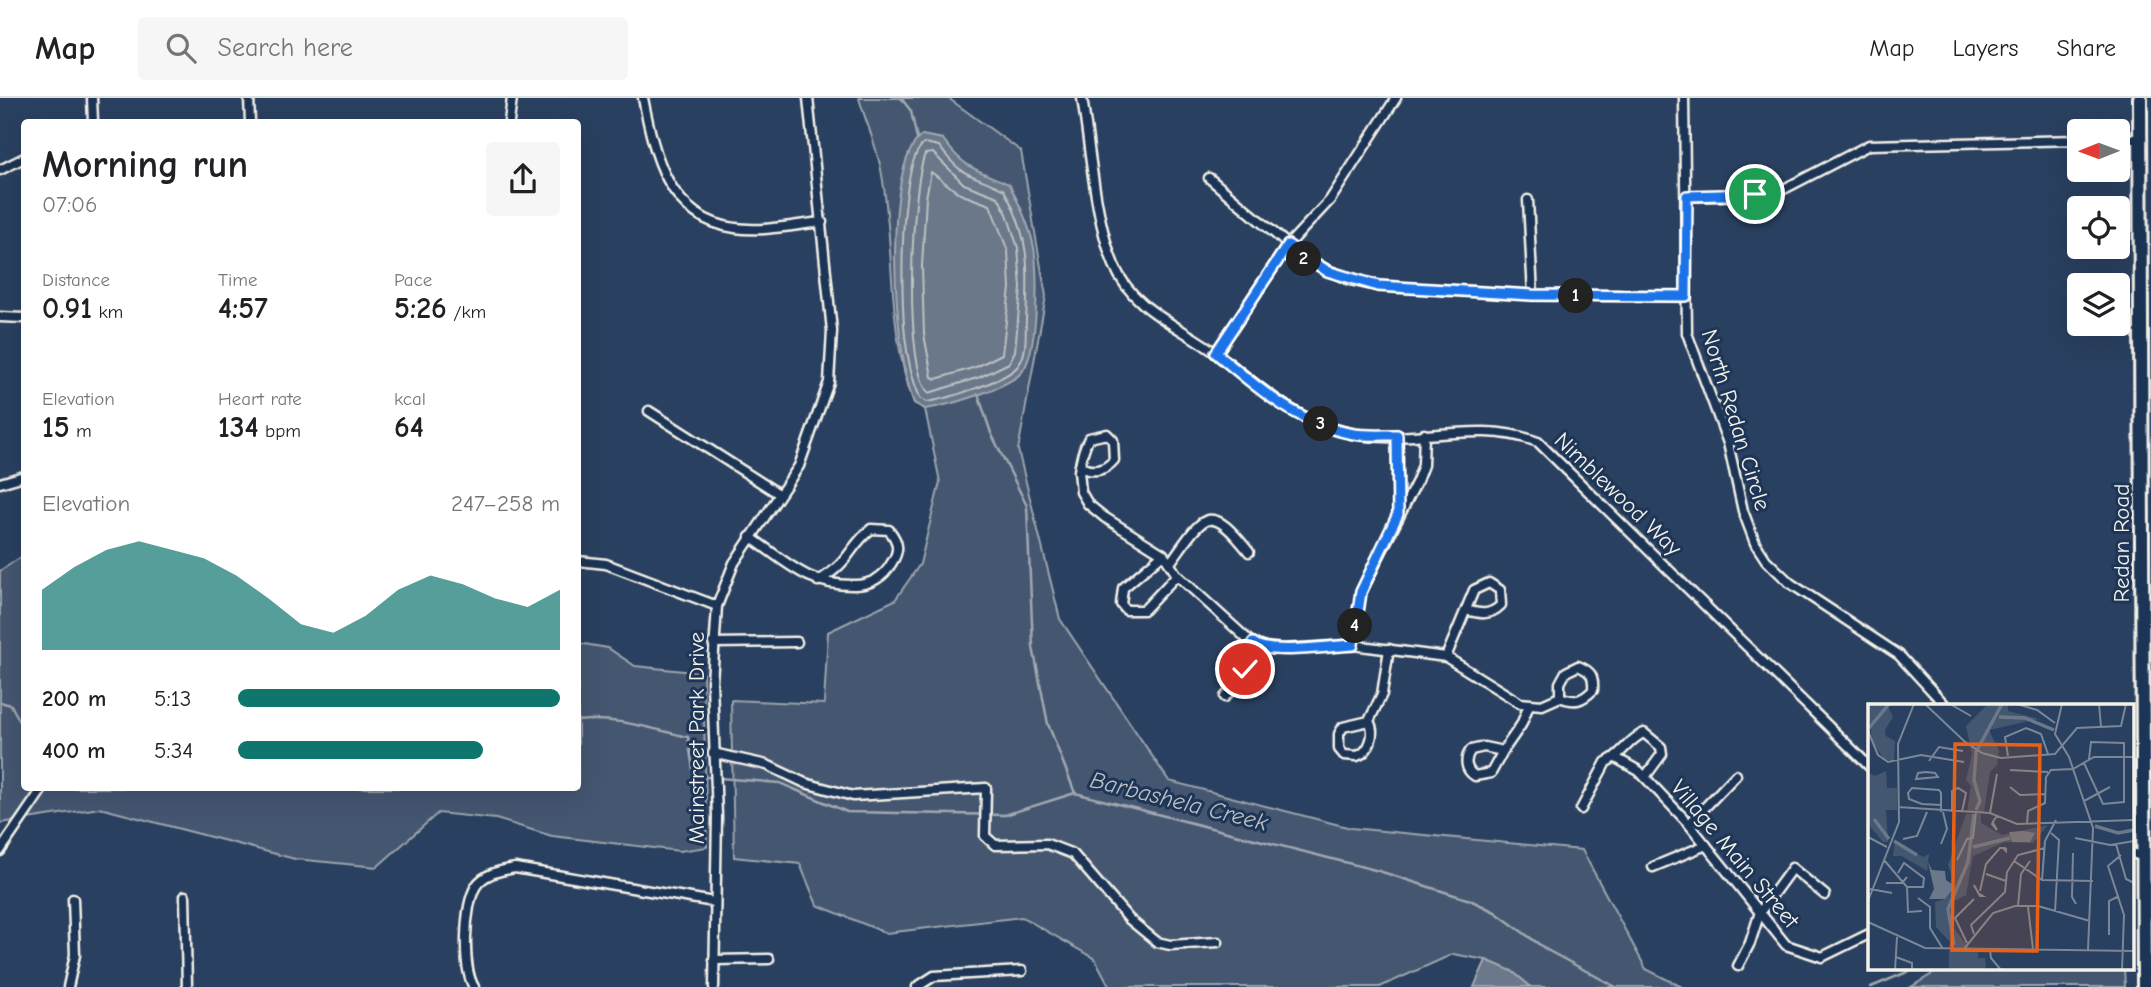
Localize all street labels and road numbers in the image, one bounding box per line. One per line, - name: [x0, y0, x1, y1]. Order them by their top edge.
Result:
- street label: North Redan Circle: [1696, 326, 1776, 514]
- street label: Nimblewood Way: [1549, 427, 1688, 562]
- street label: Redan Road: [2108, 483, 2135, 603]
- street label: Mainstreet Park Drive: [683, 632, 710, 844]
- street label: Village Main Street: [1665, 774, 1806, 935]

